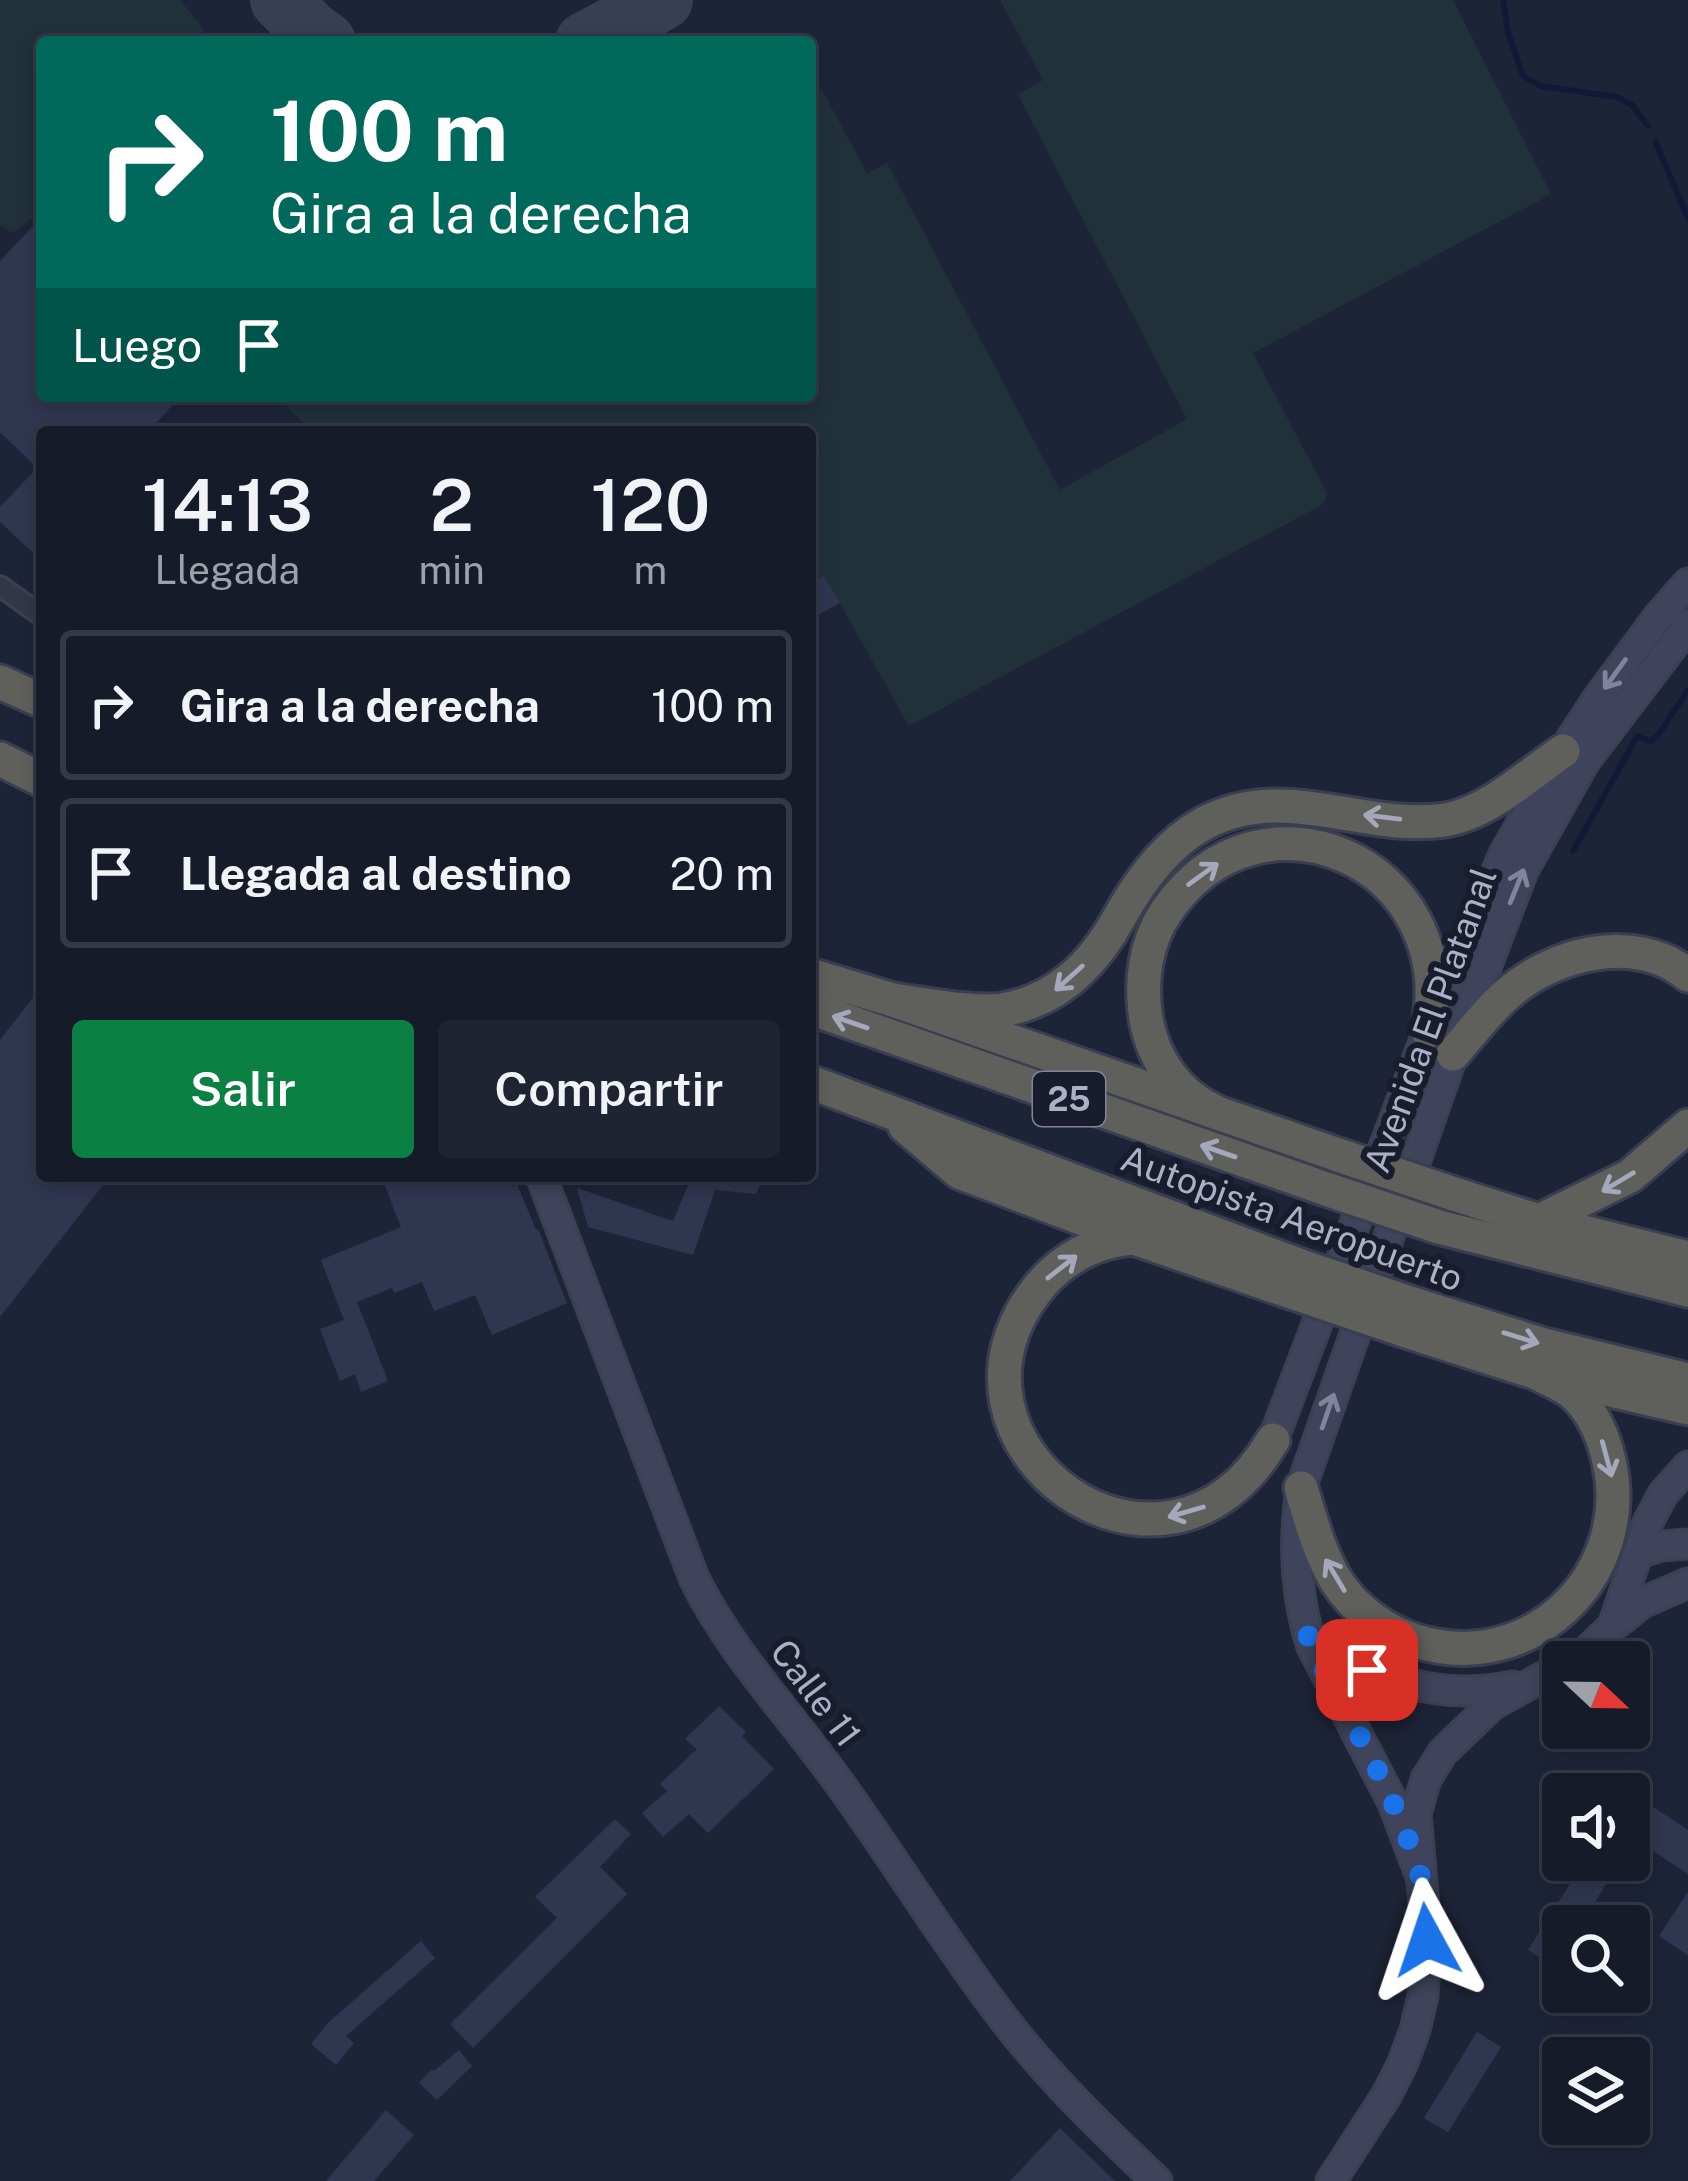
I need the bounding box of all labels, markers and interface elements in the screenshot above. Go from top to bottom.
text: 100 m [270,81,508,180]
icon: right [72,84,228,240]
text: Gira a la derecha [270,182,692,245]
icon: arrive [226,312,292,378]
text: Luego [72,319,202,372]
text: 14:13 [142,463,313,547]
text: 2 [429,463,474,547]
text: 120 [590,463,710,547]
text: Llegada [155,547,300,593]
text: min [419,547,485,593]
text: m [634,547,667,593]
one-way arrow [1603,657,1628,690]
icon: right [78,672,144,738]
text: Gira a la derecha [180,679,540,732]
text: 100 m [651,679,774,732]
one-way arrow [1363,805,1402,828]
icon: arrive [78,840,144,906]
text: Llegada al destino [180,847,572,900]
text: 20 m [670,847,774,900]
one-way arrow [1187,862,1219,888]
street label: Avenida El Platanal [1355,862,1505,1178]
one-way arrow [1508,869,1530,906]
one-way arrow [1055,964,1085,991]
one-way arrow [833,1010,870,1031]
button: Salir [72,1020,414,1158]
button: Compartir [438,1020,780,1158]
road number: 25 [1033,1072,1105,1126]
street label: Autopista Aeropuerto [1115,1137,1469,1299]
one-way arrow [1201,1139,1238,1160]
one-way arrow [1601,1170,1636,1194]
one-way arrow [1045,1254,1077,1281]
one-way arrow [1501,1328,1539,1350]
one-way arrow [1319,1393,1340,1430]
one-way arrow [1598,1439,1620,1477]
one-way arrow [1167,1502,1205,1524]
one-way arrow [1323,1559,1347,1593]
pin [1316,1619,1418,1721]
street label: Calle 11 [762,1631,870,1755]
icon: arrive [1334,1637,1400,1703]
north arrow [1542,1641,1650,1749]
map controls [1542,1641,1650,2145]
button: sound [1542,1773,1650,1881]
position arrow [1364,1877,1490,2003]
button: search [1542,1905,1650,2013]
button: layers [1542,2037,1650,2145]

